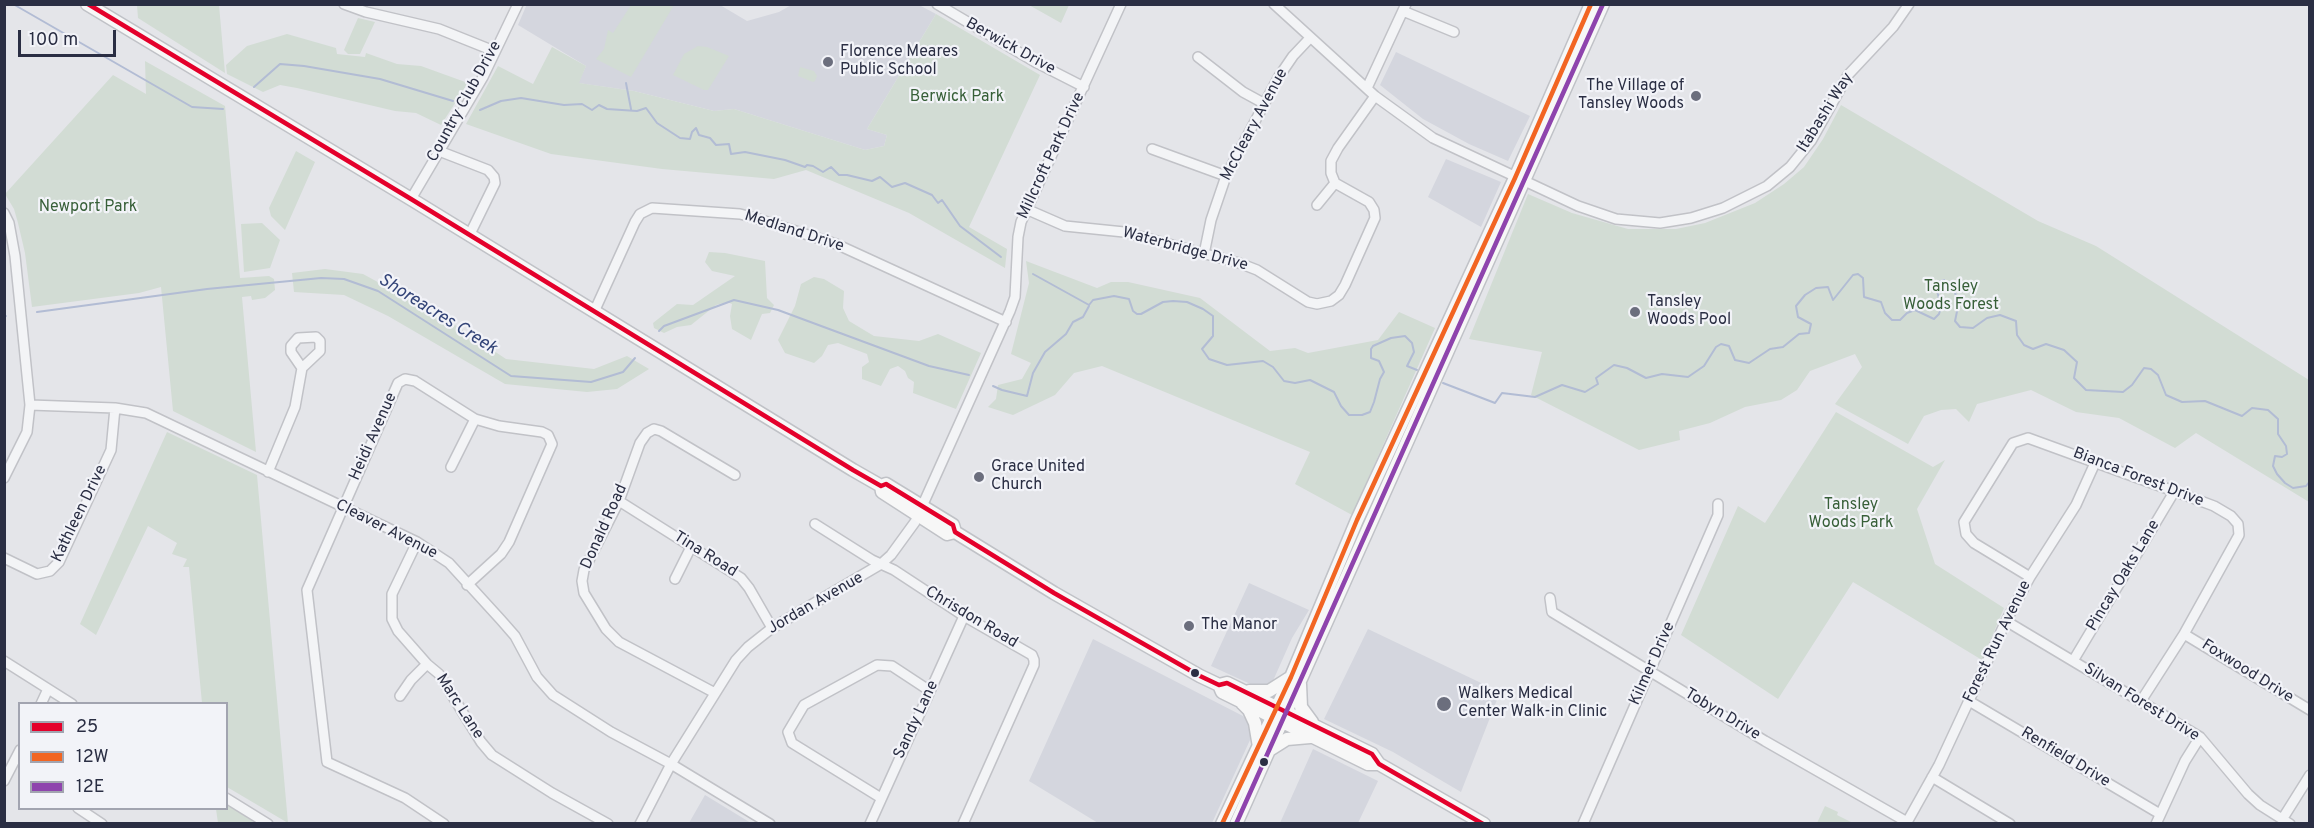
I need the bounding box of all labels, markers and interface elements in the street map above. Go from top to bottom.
street label: Berwick Drive [962,15,1058,79]
scale bar [21,18,118,56]
text: 100 m [29,29,78,52]
street label: Country Club Drive [424,38,506,166]
place label: Florence Meares Public School [840,43,958,81]
marker: Florence Meares Public School [821,55,835,69]
street label: McCleary Avenue [1217,66,1293,184]
street label: Itabashi Way [1794,69,1858,157]
place label: The Village of Tansley Woods [1578,77,1684,115]
park label: Berwick Park [910,88,1004,108]
street label: Millcroft Park Drive [1014,89,1090,223]
marker: The Village of Tansley Woods [1689,89,1703,103]
park label: Newport Park [39,198,137,218]
street label: Medland Drive [742,207,846,257]
street label: Waterbridge Drive [1120,224,1250,276]
water label: Shoreacres Creek [374,270,500,360]
park label: Tansley Woods Forest [1903,278,1999,316]
place label: Tansley Woods Pool [1647,293,1731,331]
marker: Tansley Woods Pool [1628,305,1642,319]
street label: Heidi Avenue [346,390,402,484]
street label: Bianca Forest Drive [2070,444,2206,512]
place label: Grace United Church [991,458,1085,496]
street label: Kathleen Drive [48,462,112,566]
marker: Grace United Church [972,470,986,484]
street label: Donald Road [578,481,632,573]
street label: Cleaver Avenue [332,496,440,564]
park label: Tansley Woods Park [1809,496,1893,534]
street label: Pincay Oaks Lane [2083,517,2165,635]
street label: Tina Road [670,528,740,582]
street label: Jordan Avenue [765,569,867,639]
street label: Forest Run Avenue [1960,578,2036,706]
street label: Chrisdon Road [921,583,1021,653]
place label: The Manor [1201,616,1277,636]
marker: The Manor [1182,619,1196,633]
street label: Kilmer Drive [1626,619,1680,709]
street label: Foxwood Drive [2198,636,2296,708]
street label: Silvan Forest Drive [2080,660,2202,746]
unlabelled marker [1189,667,1201,679]
street label: Marc Lane [431,671,487,743]
street label: Sandy Lane [891,678,943,762]
place label: Walkers Medical Center Walk-in Clinic [1458,685,1607,723]
street label: Tobyn Drive [1681,685,1763,745]
marker: Walkers Medical Center Walk-in Clinic [1435,695,1453,713]
legend [18,702,228,810]
text: 25 [76,716,98,739]
street label: Renfield Drive [2017,724,2113,792]
text: 12W [76,746,109,769]
unlabelled marker [1258,756,1270,768]
text: 12E [76,776,105,799]

